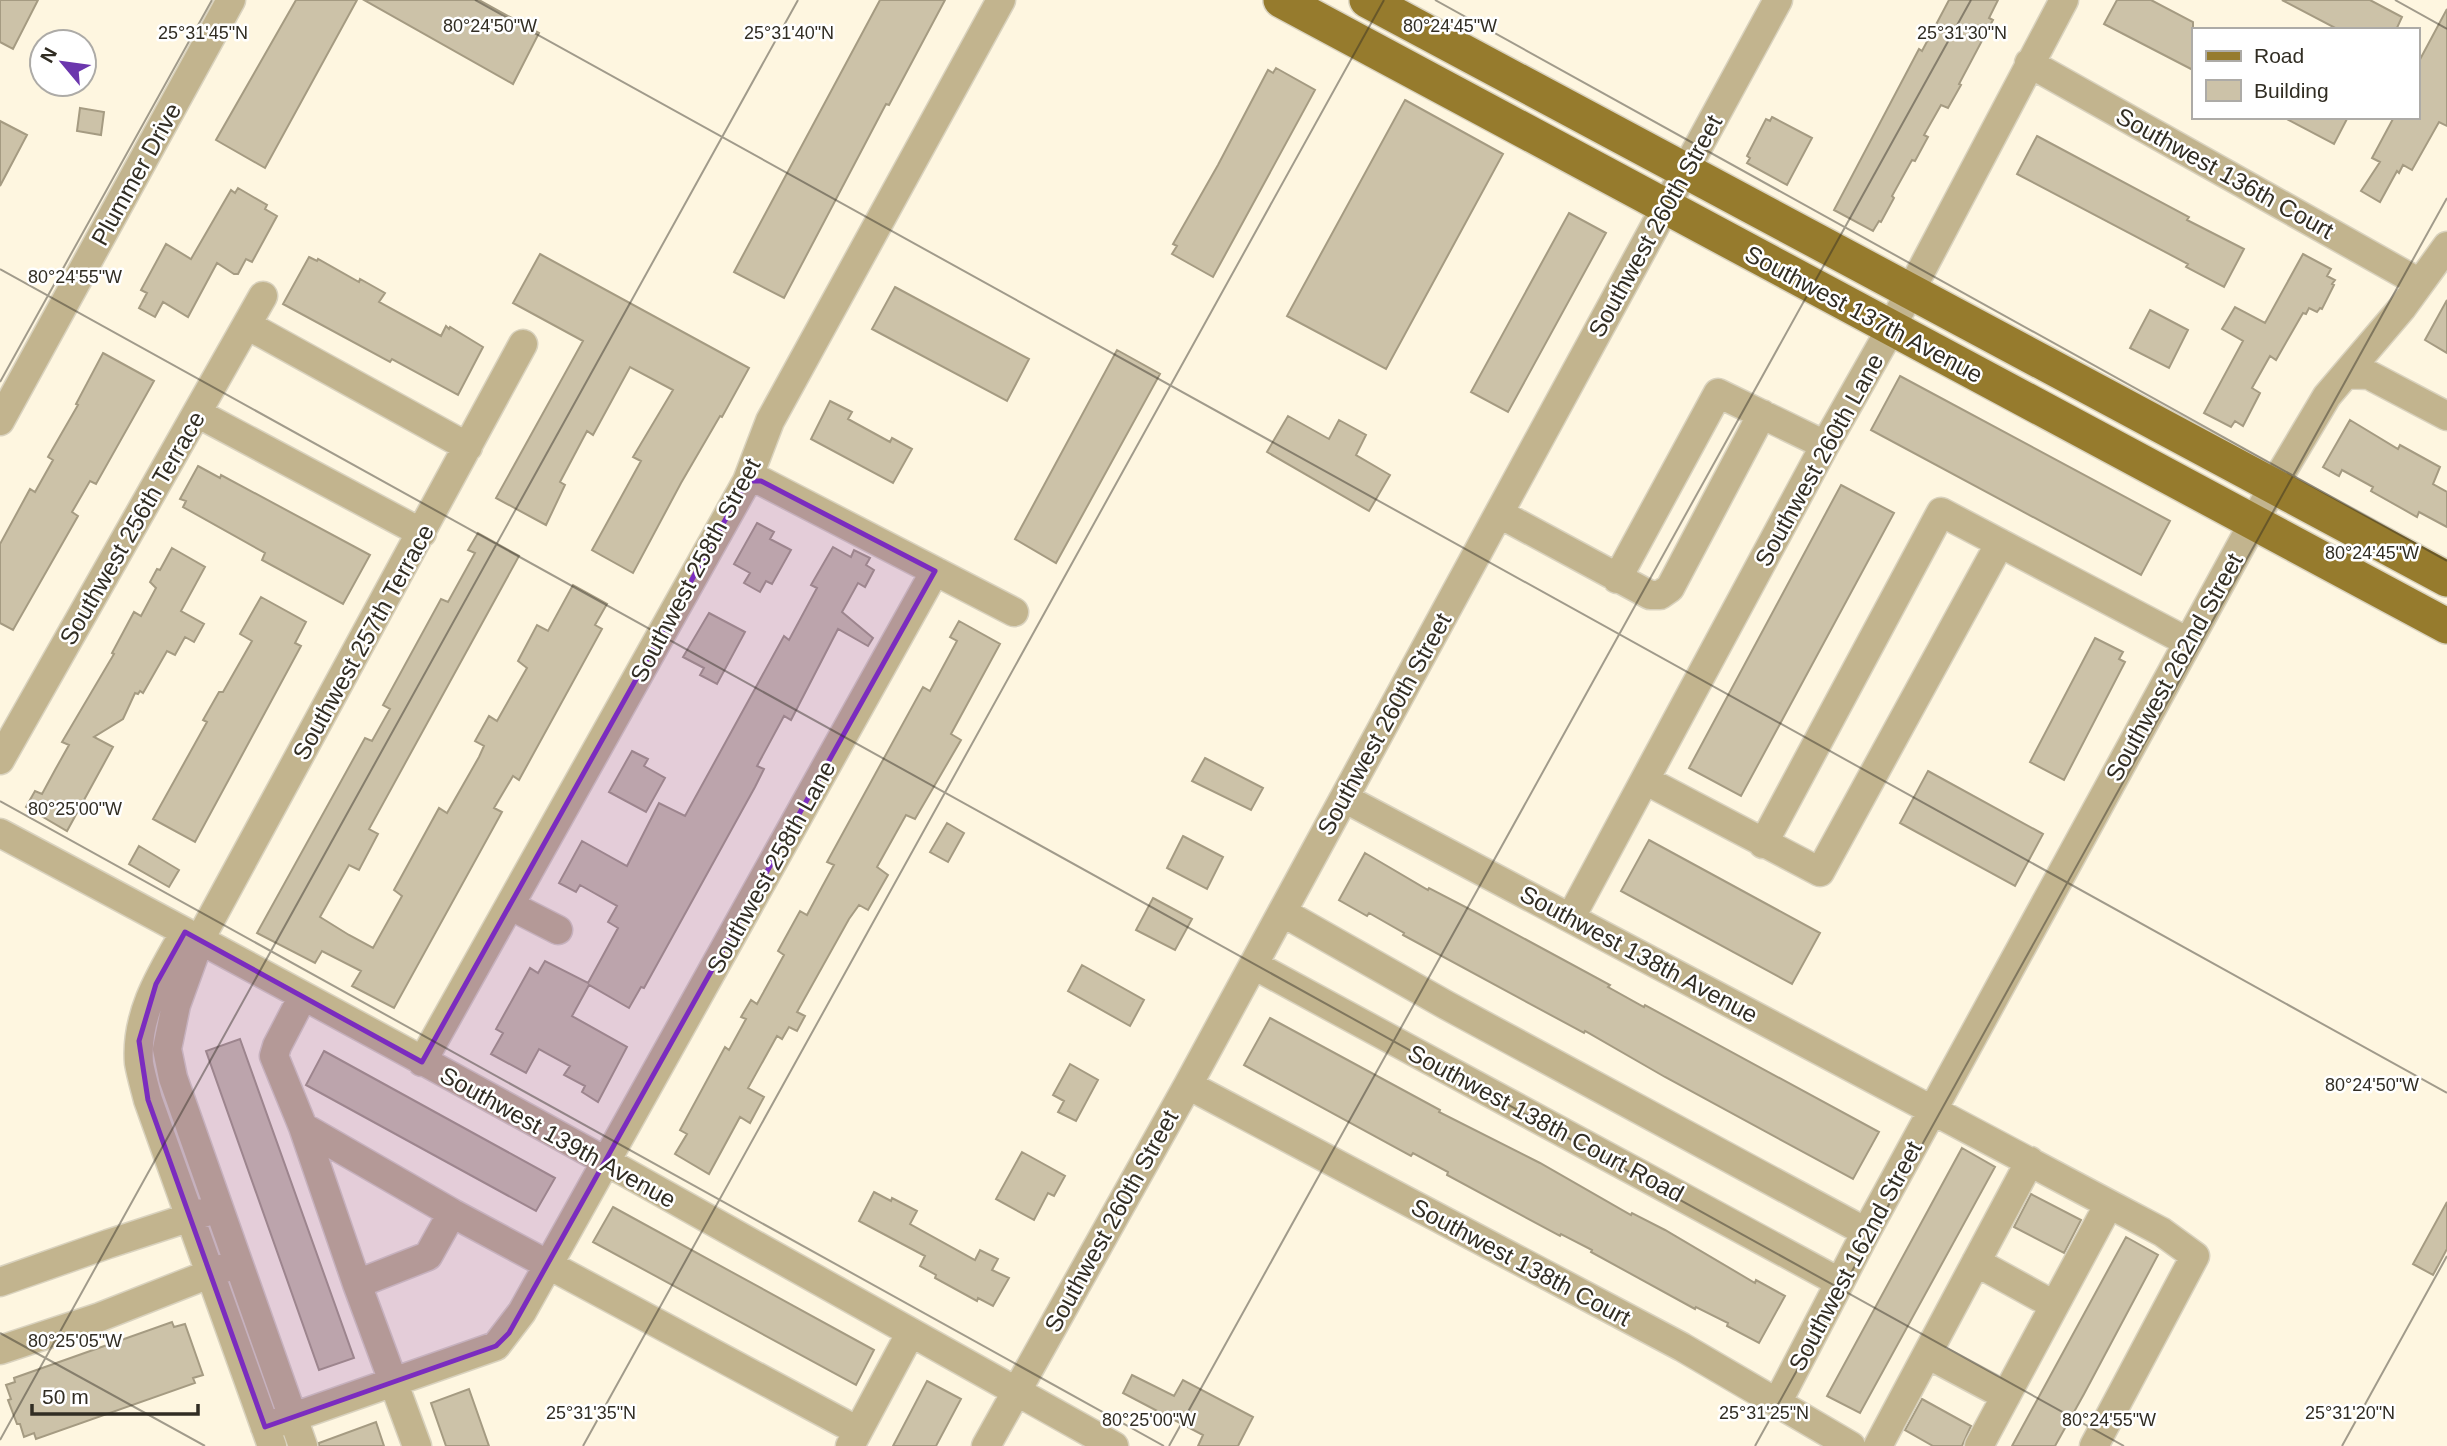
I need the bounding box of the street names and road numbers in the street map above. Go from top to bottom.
street label: Plummer Drive [86,98,186,250]
street label: Southwest 136th Court [2112,102,2339,244]
street label: Southwest 260th Street [1583,110,1727,342]
street label: Southwest 137th Avenue [1741,240,1987,388]
street label: Southwest 260th Lane [1749,349,1889,571]
street label: Southwest 256th Terrace [54,406,210,650]
street label: Southwest 258th Street [625,453,766,686]
street label: Southwest 257th Terrace [287,520,439,764]
street label: Southwest 262nd Street [2100,548,2248,786]
street label: Southwest 260th Street [1312,608,1456,840]
street label: Southwest 258th Lane [701,756,841,978]
street label: Southwest 138th Avenue [1516,880,1762,1028]
street label: Southwest 138th Court Road [1404,1039,1688,1207]
street label: Southwest 139th Avenue [436,1061,680,1213]
street label: Southwest 260th Street [1039,1105,1183,1337]
street label: Southwest 162nd Street [1783,1136,1927,1375]
street label: Southwest 138th Court [1407,1193,1635,1331]

